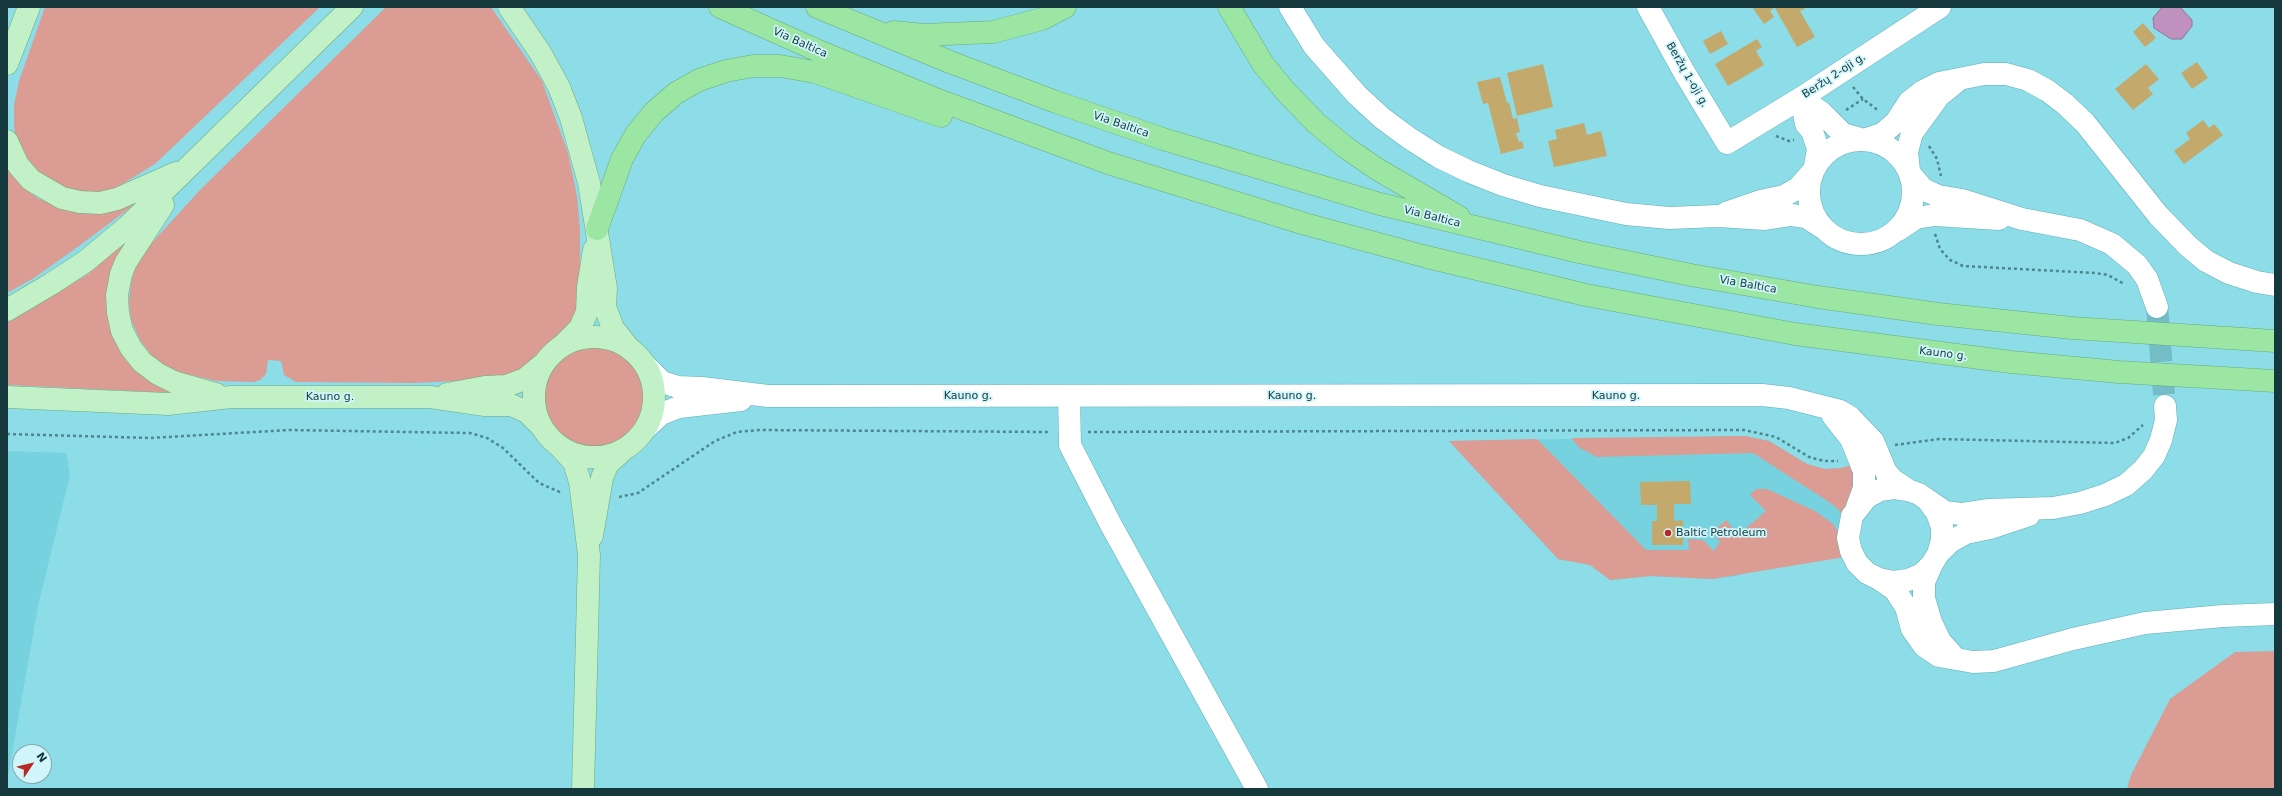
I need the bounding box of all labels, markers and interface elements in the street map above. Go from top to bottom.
street label: Via Baltica [771,25,829,61]
street label: Beržų 1-oji g. [1663,40,1711,110]
street label: Beržų 2-oji g. [1800,51,1868,101]
street label: Via Baltica [1091,109,1151,141]
street label: Via Baltica [1402,204,1462,230]
street label: Via Baltica [1718,273,1778,297]
street label: Kauno g. [1918,344,1968,364]
street label: Kauno g. [944,389,992,403]
street label: Kauno g. [1268,389,1316,403]
street label: Kauno g. [1592,389,1640,403]
street label: Kauno g. [306,390,354,404]
place label: Baltic Petroleum [1676,526,1766,540]
marker: Baltic Petroleum [1663,528,1673,538]
north arrow [12,744,52,784]
text: N [33,750,49,765]

